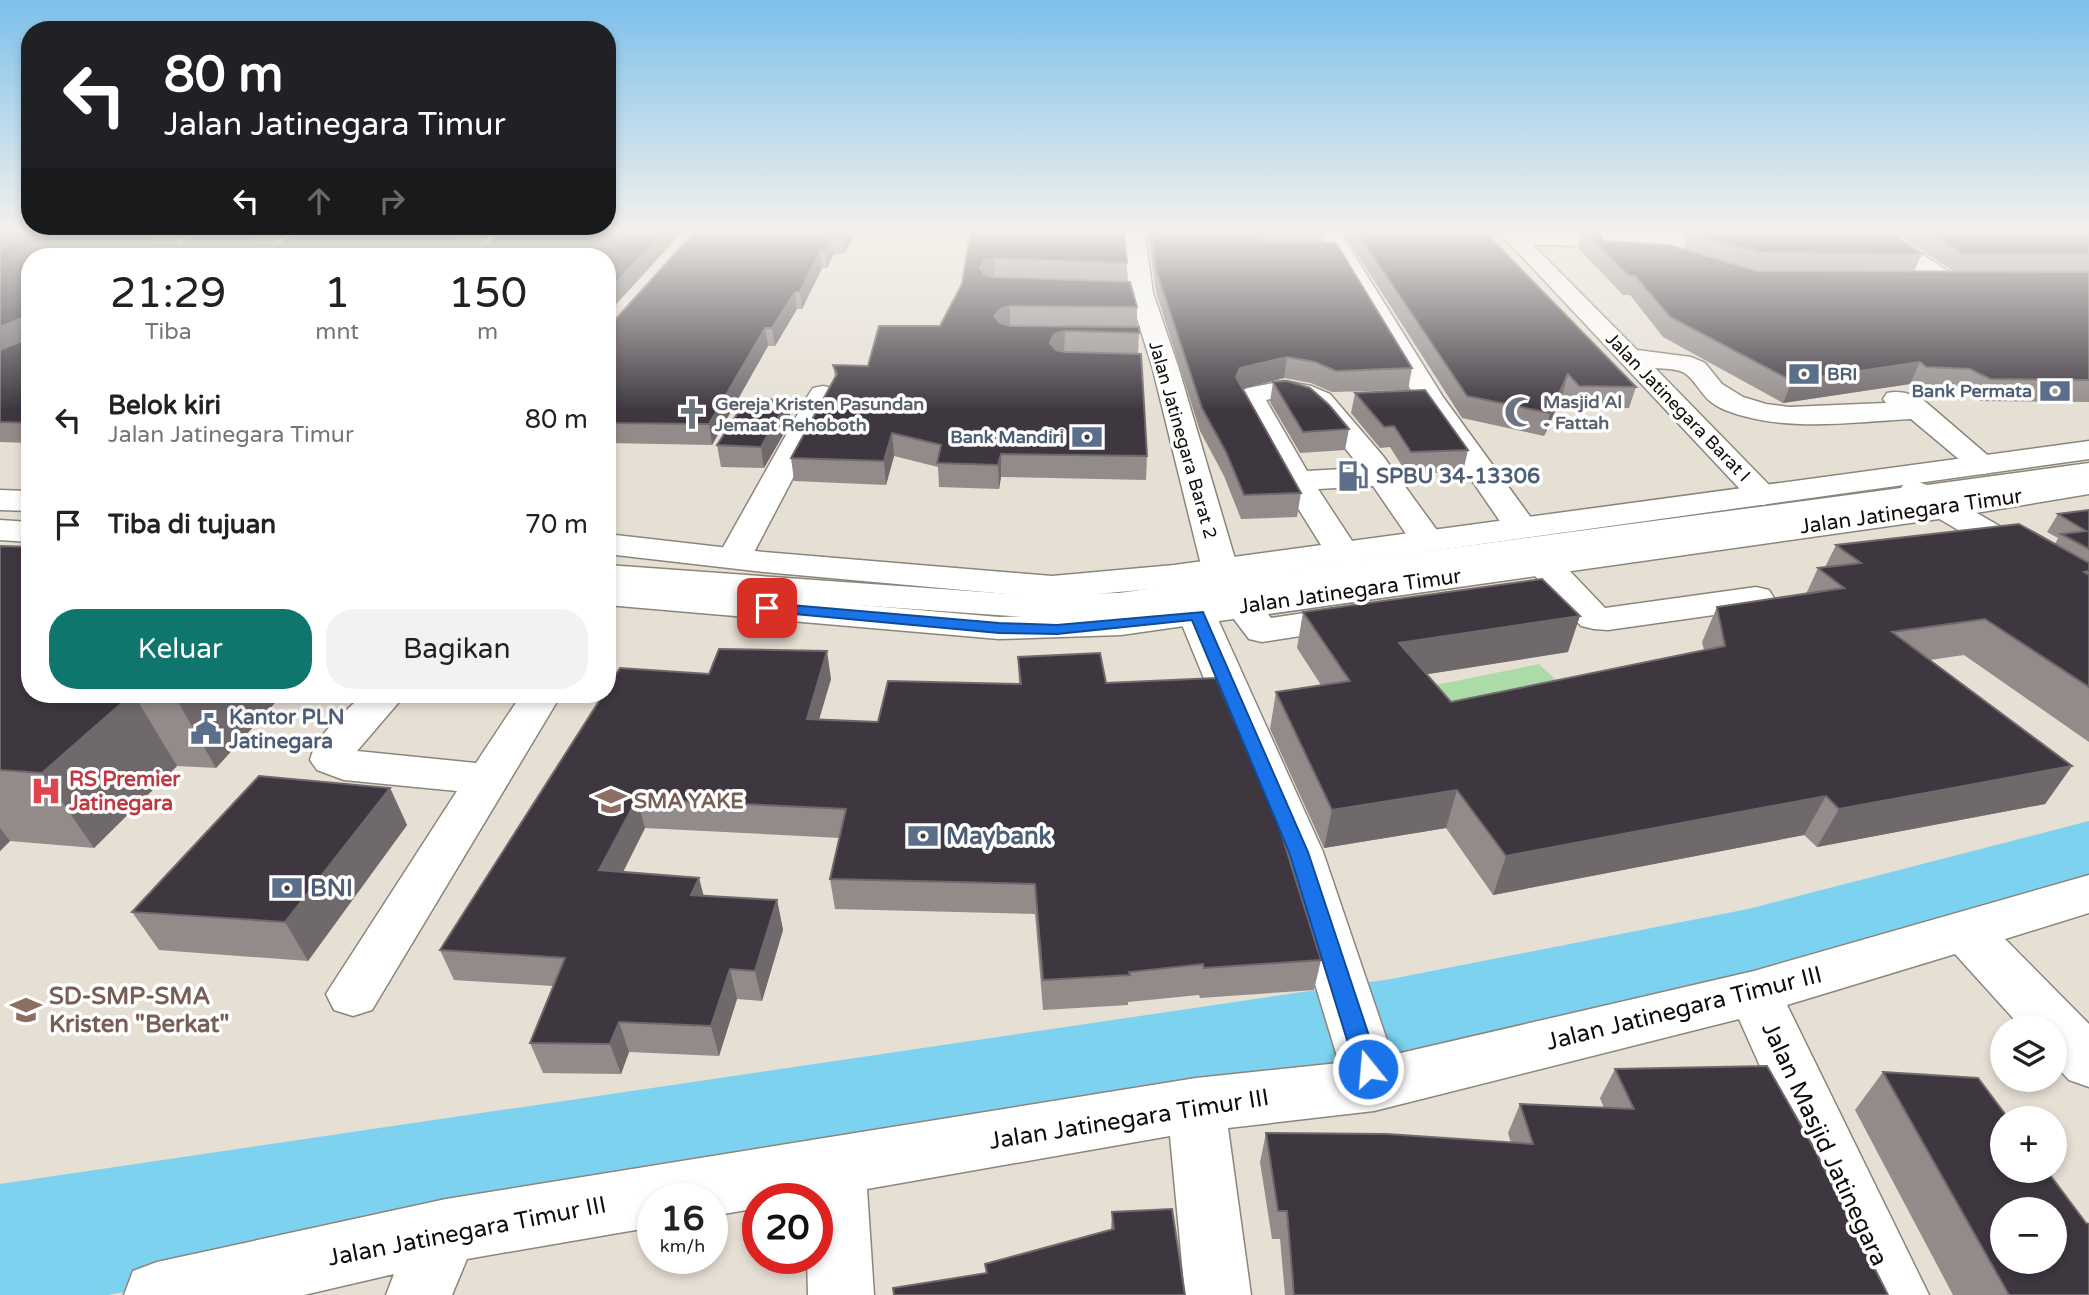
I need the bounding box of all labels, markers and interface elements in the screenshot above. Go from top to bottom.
text: 80 m [164,46,283,105]
icon: left [49,49,140,140]
text: Jalan Jatinegara Timur [164,106,506,144]
icon: left [227,182,265,220]
icon: ahead [300,182,338,220]
icon: right [373,182,411,220]
text: 21:29 [110,268,226,319]
text: 1 [324,268,350,319]
text: 150 [448,268,527,319]
text: Tiba [145,318,192,346]
text: mnt [315,318,359,346]
text: m [477,318,498,346]
street label: Jalan Jatinegara Barat I [1601,328,1755,486]
street label: Jalan Jatinegara Barat 2 [1144,338,1222,542]
bank icon: BRI [1787,357,1821,391]
place label: BRI [1827,363,1857,385]
bank icon: Bank Permata [2038,374,2072,408]
place label: Bank Permata [1912,380,2032,402]
text: Belok kiri [108,390,221,421]
place label: Masjid Al - Fattah [1543,391,1622,434]
place label: Gereja Kristen Pasundan Jemaat Rehoboth [714,393,924,436]
mosque icon: Masjid Al - Fattah [1503,395,1537,429]
church icon: Gereja Kristen Pasundan Jemaat Rehoboth [675,397,709,431]
icon: left [49,401,87,439]
text: 80 m [525,404,588,435]
bank icon: Bank Mandiri [1070,420,1104,454]
text: Jalan Jatinegara Timur [108,421,354,449]
place label: Bank Mandiri [950,426,1064,448]
fuel station icon: SPBU 34-13306 [1336,459,1370,493]
place label: SPBU 34-13306 [1376,464,1540,489]
street label: Jalan Jatinegara Timur [1798,484,2024,539]
icon: arrive [49,506,87,544]
text: Tiba di tujuan [108,509,276,540]
text: 70 m [525,509,588,540]
street label: Jalan Jatinegara Timur [1237,564,1463,619]
pin [737,578,797,638]
icon: arrive [748,589,786,627]
button: Keluar [49,609,312,689]
button: Bagikan [326,609,588,689]
place label: Kantor PLN Jatinegara [228,705,345,754]
public building icon: Kantor PLN Jatinegara [189,712,223,746]
place label: RS Premier Jatinegara [68,767,181,816]
hospital icon: RS Premier Jatinegara [29,774,63,808]
school or university icon: SMA YAKE [594,784,628,818]
place label: SMA YAKE [634,789,744,814]
bank icon: Maybank [906,819,940,853]
place label: Maybank [946,822,1052,851]
bank icon: BNI [270,871,304,905]
place label: BNI [310,874,353,903]
street label: Jalan Jatinegara Timur III [1543,960,1825,1057]
place label: SD-SMP-SMA Kristen "Berkat" [49,982,229,1039]
school or university icon: SD-SMP-SMA Kristen "Berkat" [9,993,43,1027]
map controls [1990,1015,2067,1274]
button: layers [1990,1015,2067,1092]
street label: Jalan Masjid Jatinegara [1755,1018,1894,1271]
position arrow [1331,1032,1405,1106]
street label: Jalan Jatinegara Timur III [987,1083,1271,1156]
button: + [1990,1106,2067,1183]
speed limit sign: 20 [742,1183,833,1274]
street label: Jalan Jatinegara Timur III [325,1190,609,1273]
button: − [1990,1197,2067,1274]
text: 16 [661,1198,704,1240]
text: km/h [660,1235,705,1257]

